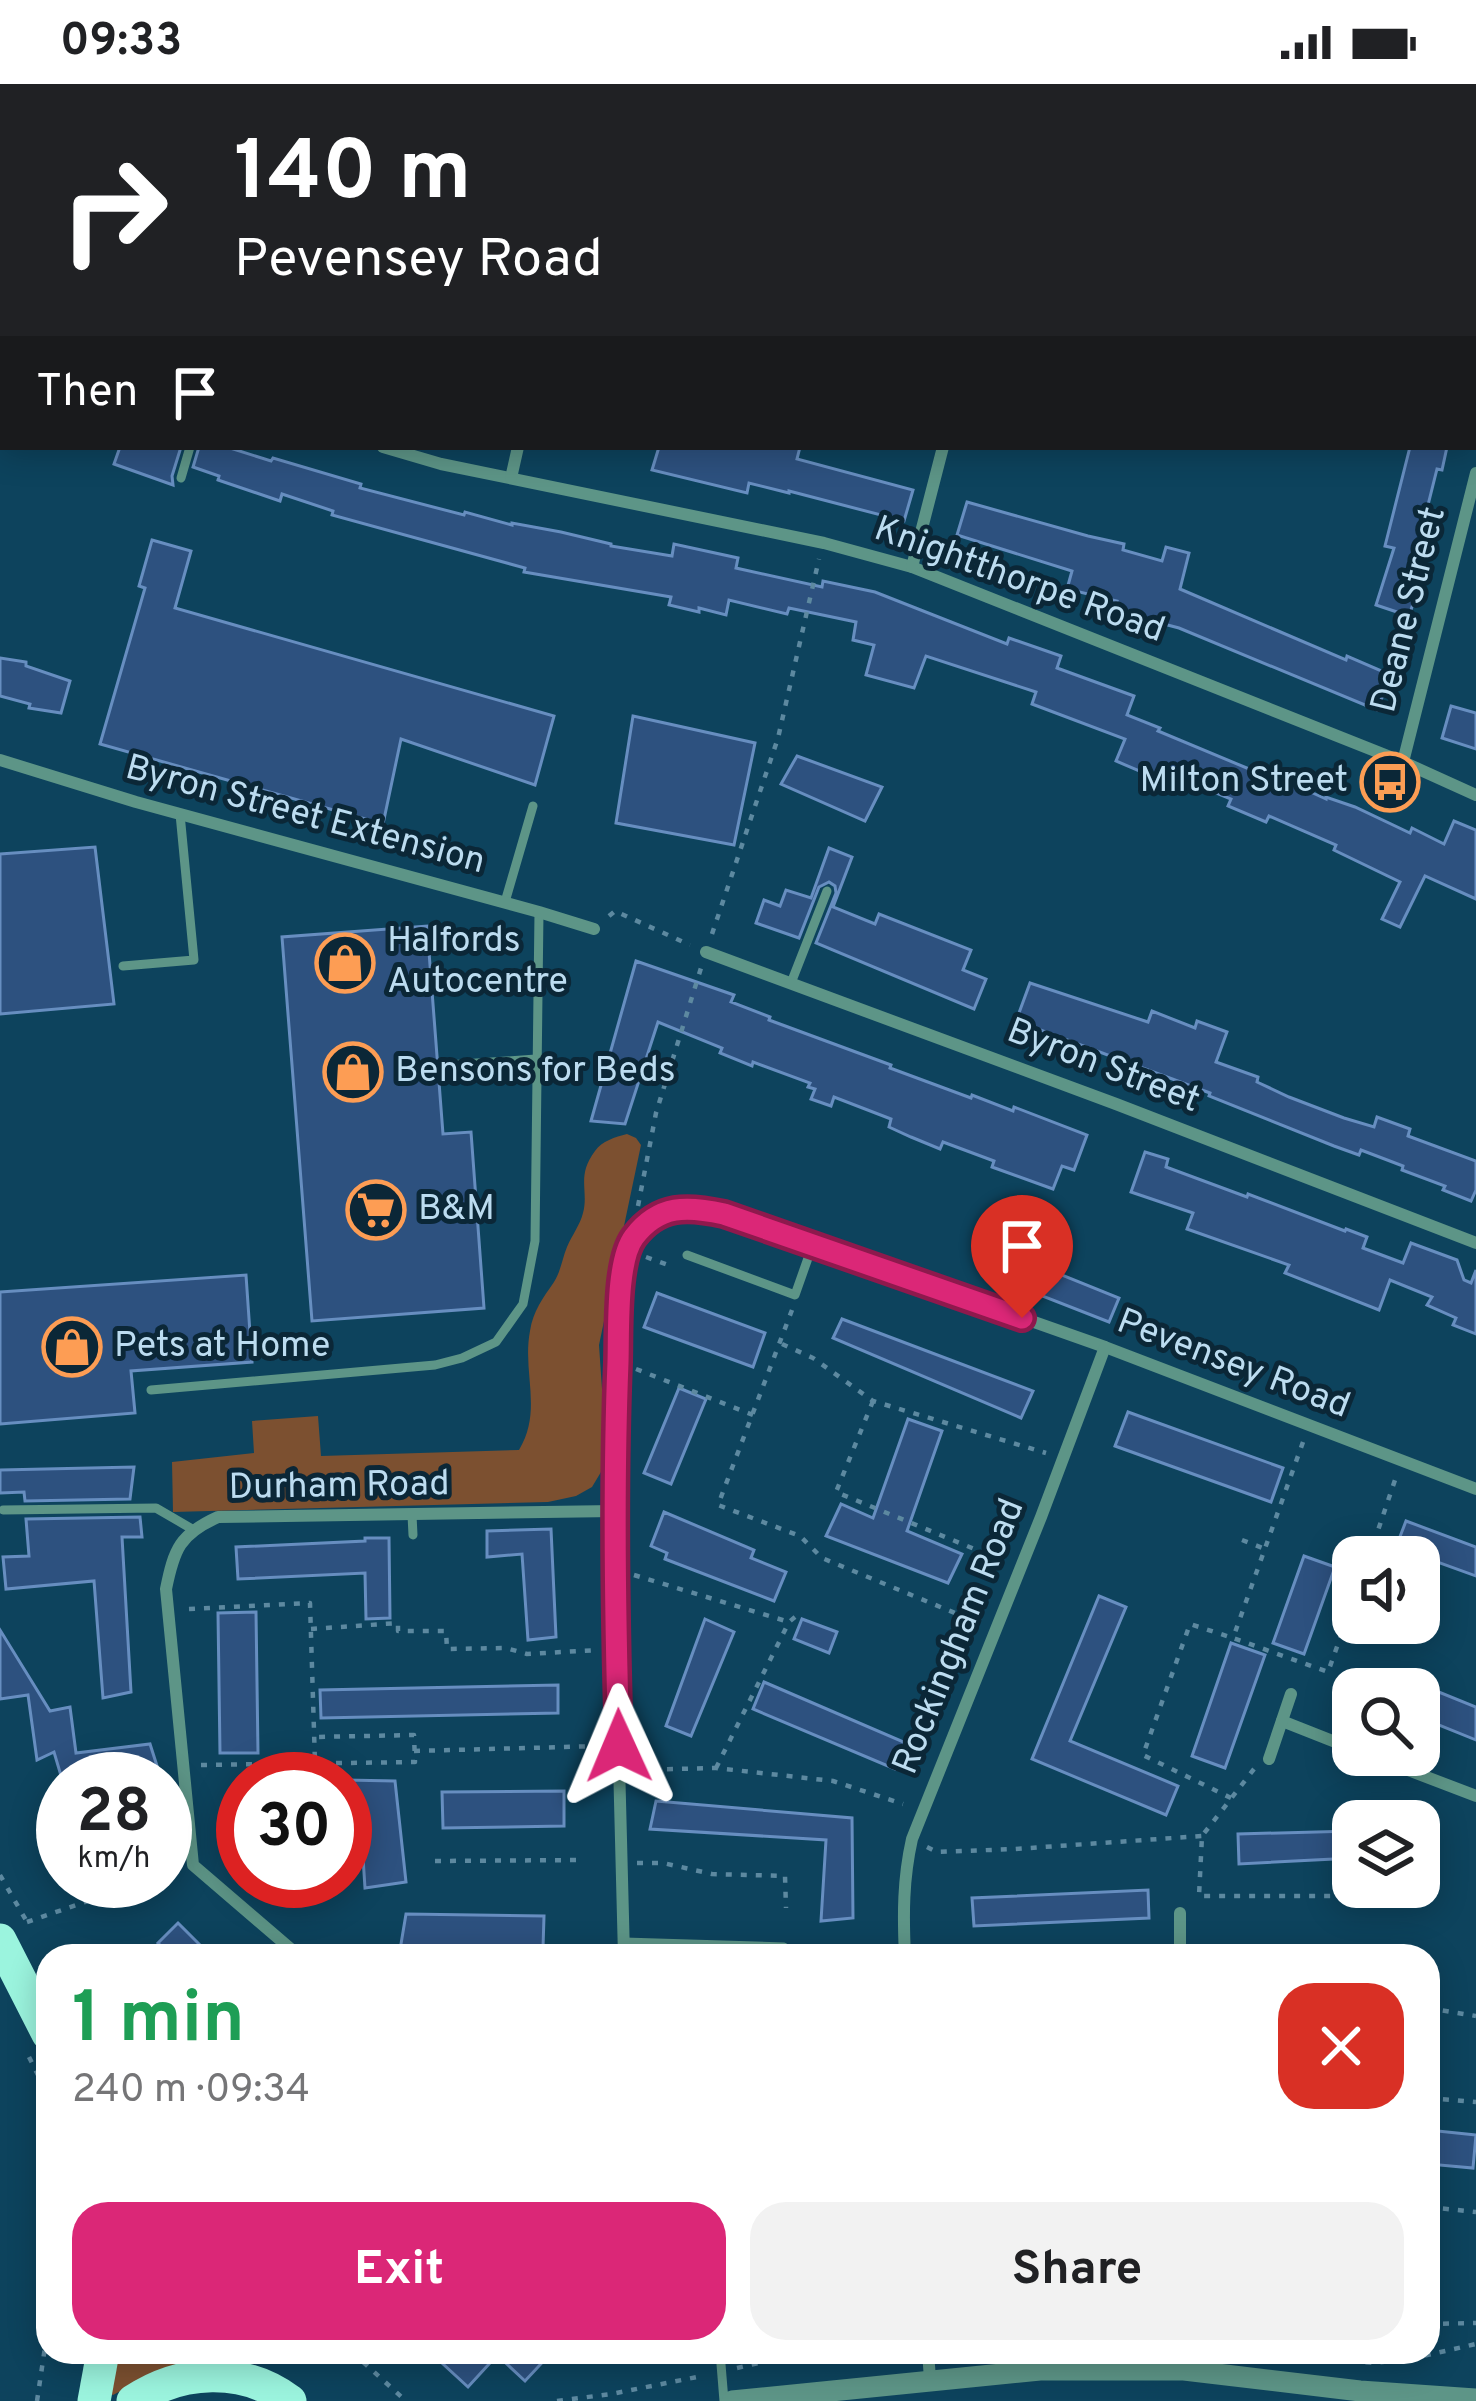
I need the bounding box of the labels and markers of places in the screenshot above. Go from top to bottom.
bus stop icon: Milton Street [1359,751,1421,813]
place label: Milton Street [1139,759,1348,805]
place label: Halfords Autocentre [387,919,568,1006]
shop icon: Halfords Autocentre [314,932,376,994]
shop icon: Bensons for Beds [322,1041,384,1103]
place label: Bensons for Beds [395,1049,676,1095]
supermarket icon: B&M [345,1179,407,1241]
place label: B&M [418,1187,495,1233]
pin [971,1195,1073,1318]
shop icon: Pets at Home [41,1316,103,1378]
place label: Pets at Home [114,1324,330,1370]

